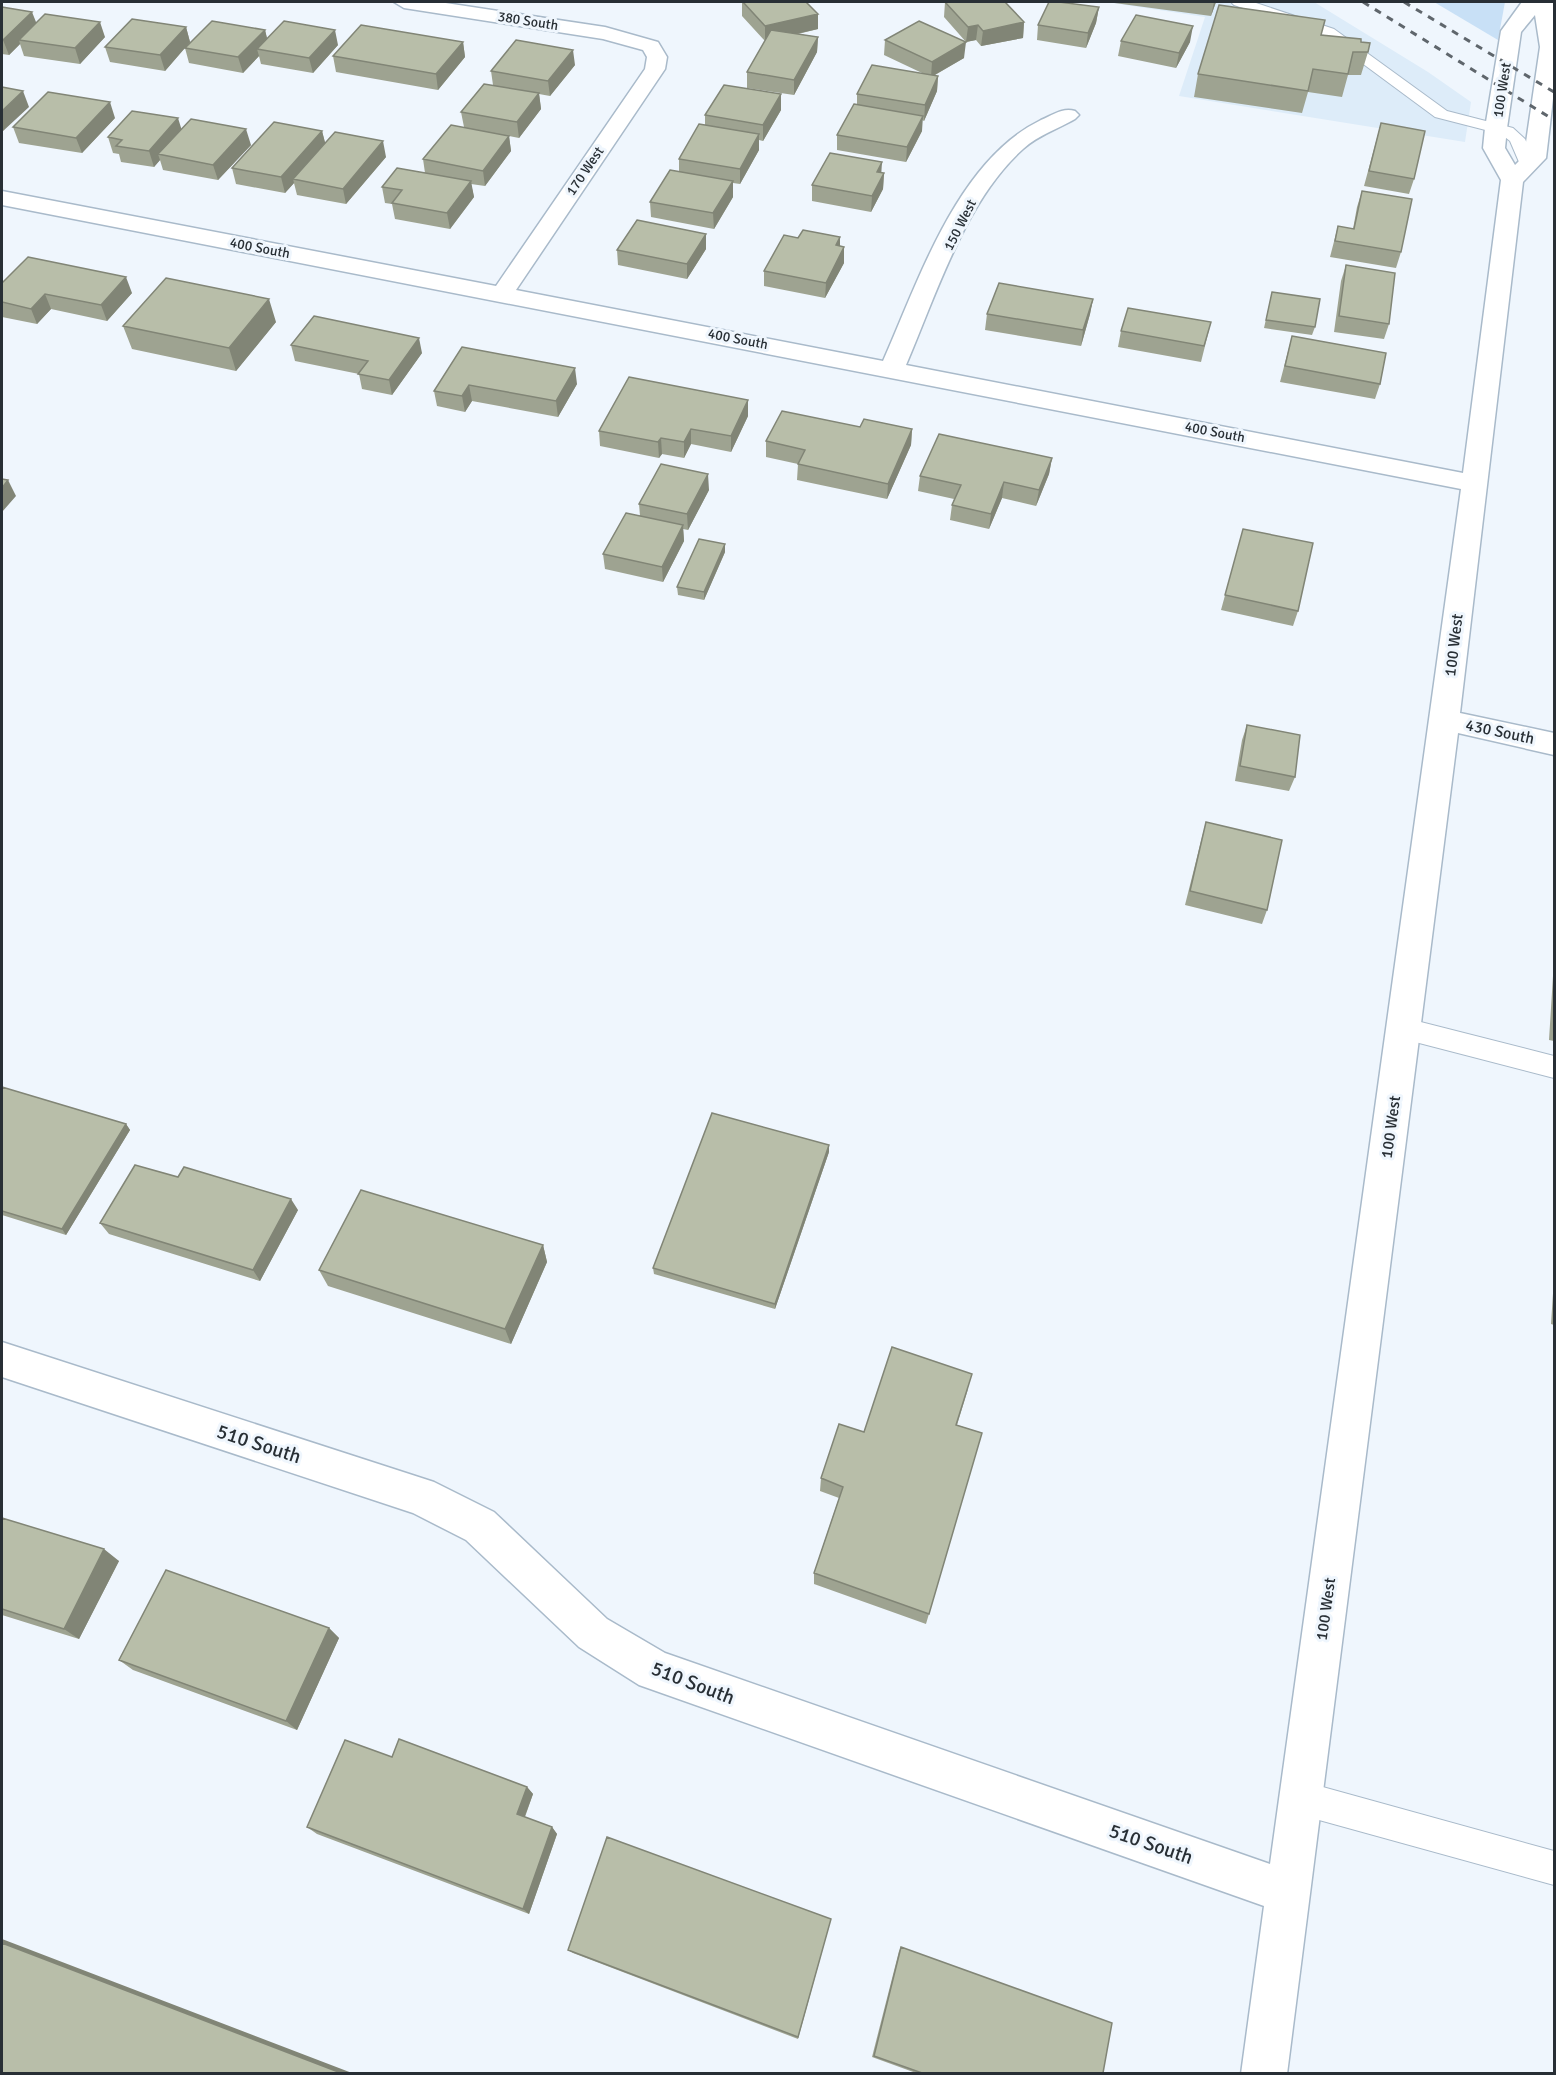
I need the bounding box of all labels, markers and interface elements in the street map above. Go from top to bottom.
street label: 380 South [497,8,559,34]
street label: 100 West [1489,61,1515,119]
street label: 170 West [563,143,608,199]
street label: 150 West [940,196,980,253]
street label: 400 South [228,234,292,262]
street label: 400 South [706,325,770,353]
street label: 400 South [1183,418,1247,446]
street label: 100 West [1440,612,1468,677]
street label: 430 South [1464,715,1536,749]
street label: 100 West [1377,1094,1405,1160]
street label: 510 South [214,1419,304,1469]
street label: 100 West [1312,1576,1340,1642]
street label: 510 South [648,1656,738,1710]
street label: 510 South [1106,1818,1196,1870]

